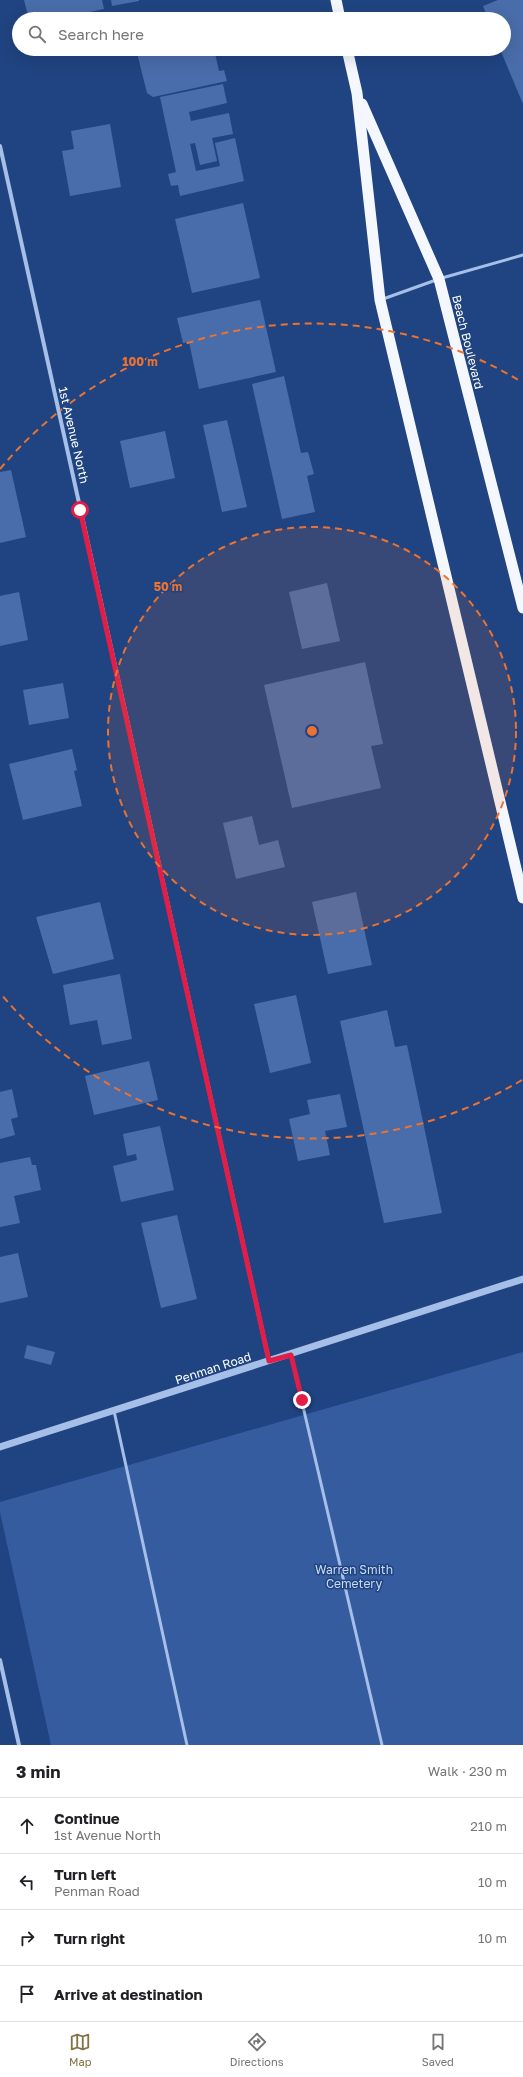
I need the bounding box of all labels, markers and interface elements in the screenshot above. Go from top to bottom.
search box [12,12,511,56]
icon: search [26,23,48,45]
text: Search here [58,25,144,43]
street label: Beach Boulevard [449,293,487,391]
text: 100 m [122,354,158,369]
street label: 1st Avenue North [56,385,92,485]
route start [71,501,89,519]
text: 50 m [154,579,182,594]
centre of rings [305,724,319,738]
street label: Penman Road [173,1349,253,1387]
route end [293,1391,311,1409]
park label: Warren Smith Cemetery [315,1562,393,1591]
text: 3 min [16,1761,60,1782]
text: Walk · 230 m [428,1763,507,1779]
text: Continue [54,1809,120,1827]
icon: ahead [16,1815,38,1837]
text: 210 m [470,1818,507,1834]
text: 1st Avenue North [54,1827,161,1843]
text: Turn left [54,1865,116,1883]
icon: left [16,1871,38,1893]
text: 10 m [478,1874,507,1890]
text: Penman Road [54,1883,140,1899]
icon: right [16,1927,38,1949]
text: Turn right [54,1929,125,1947]
text: 10 m [478,1930,507,1946]
icon: arrive [16,1983,38,2005]
text: Arrive at destination [54,1985,203,2003]
tab: Map [69,2031,92,2068]
tab: Directions [230,2031,284,2068]
tab: Saved [422,2031,454,2068]

